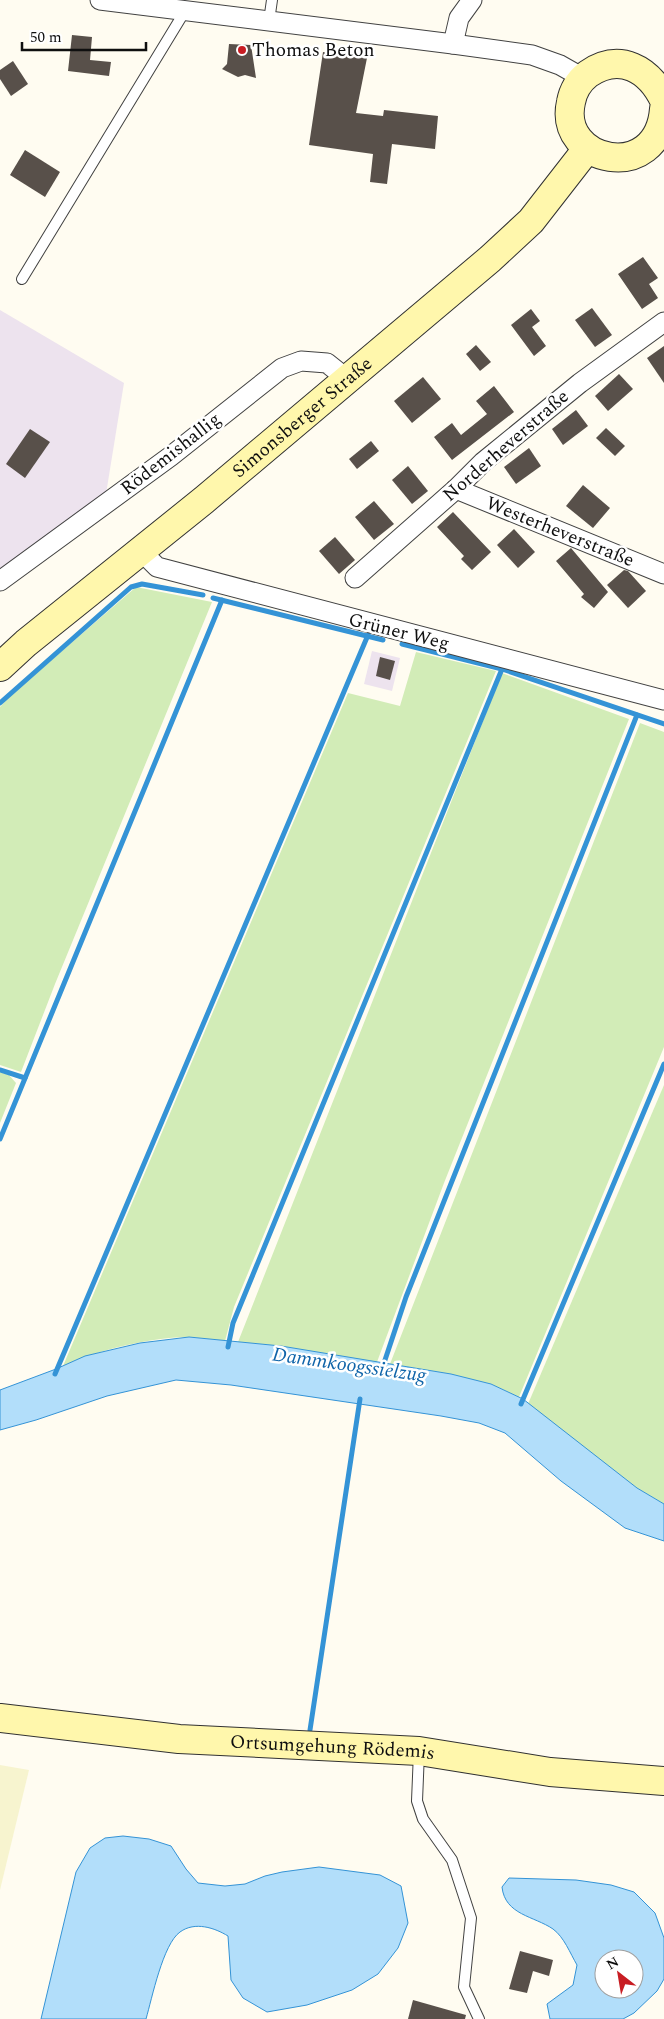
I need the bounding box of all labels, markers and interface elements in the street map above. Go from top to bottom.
scale bar [22,20,146,52]
text: 50 m [30,26,62,49]
place label: Thomas Beton [252,36,375,65]
marker: Thomas Beton [236,44,248,56]
street label: Simonsberger Straße [226,350,379,485]
street label: Norderheverstraße [436,383,576,509]
street label: Rödemishallig [114,405,228,503]
street label: Westerheverstraße [481,489,639,575]
street label: Grüner Weg [345,605,453,659]
water label: Dammkoogssielzug [270,1339,429,1391]
street label: Ortsumgehung Rödemis [229,1727,437,1768]
north arrow [594,1949,644,1999]
text: N [602,1951,623,1975]

